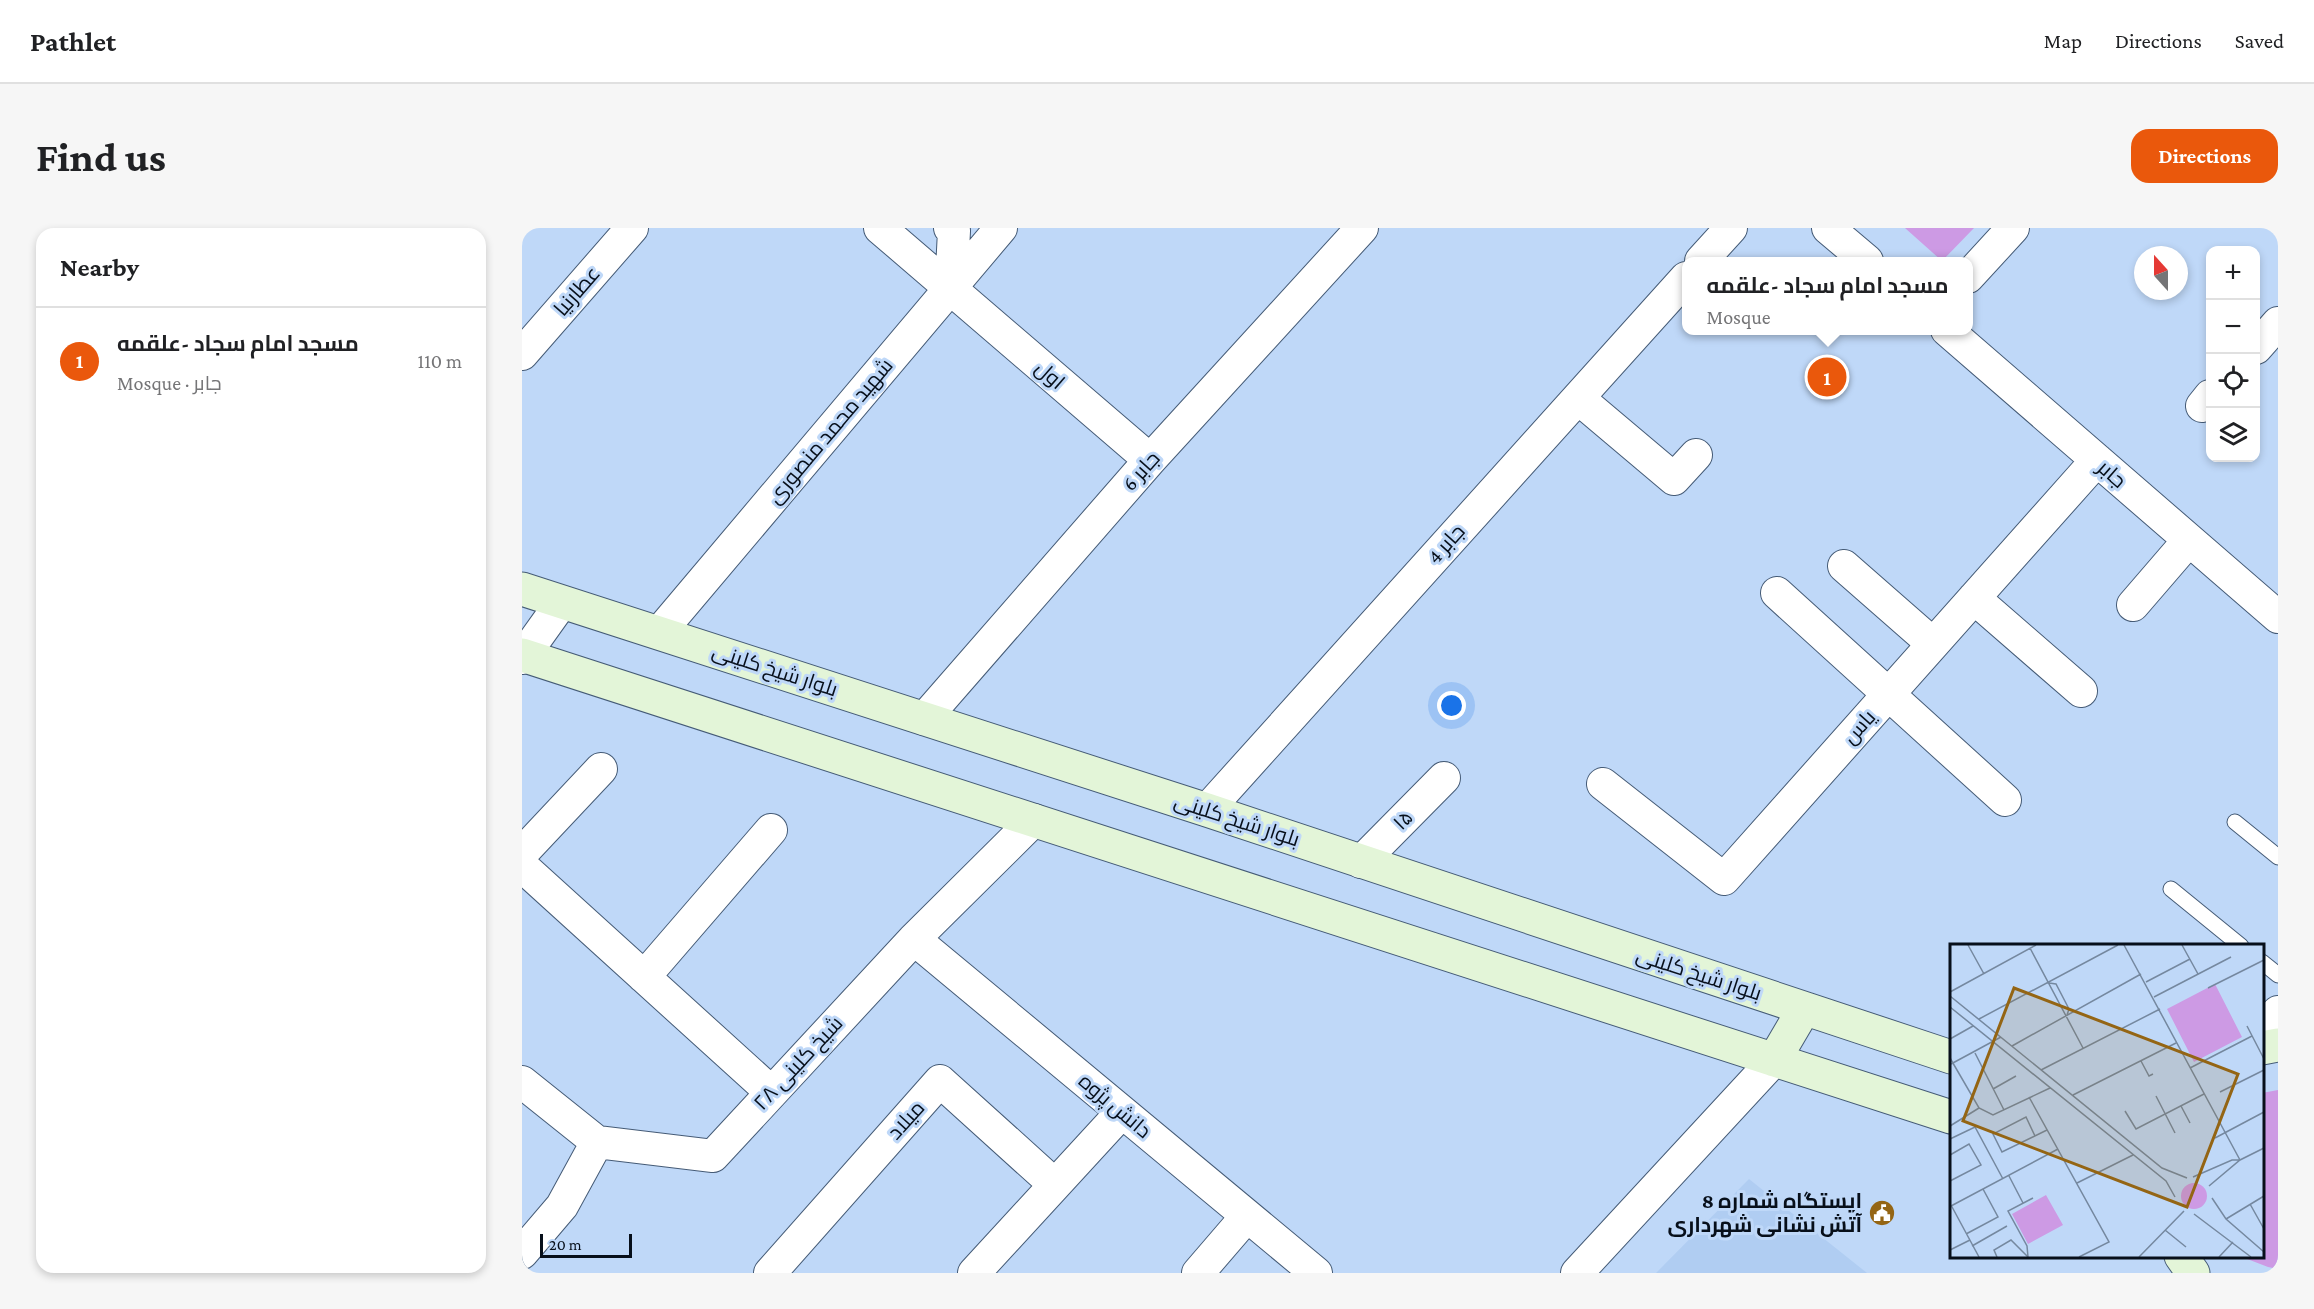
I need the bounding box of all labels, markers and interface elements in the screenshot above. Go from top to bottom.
text: Pathlet [30,26,116,57]
text: Map [2044,29,2082,53]
text: Directions [2115,29,2202,53]
text: Saved [2235,29,2284,53]
button: Directions [2131,129,2278,183]
text: Find us [36,133,166,180]
north arrow [2134,246,2188,300]
map controls [2206,246,2260,462]
button: + [2206,246,2260,300]
text: Nearby [60,253,139,282]
popup [1682,257,1973,335]
street label: عطارنیا [549,261,605,321]
text: مسجد امام سجاد -علقمه [1707,273,1948,298]
button: − [2206,300,2260,354]
text: Mosque [1707,306,1771,328]
text: مسجد امام سجاد -علقمه [117,331,359,356]
text: 1 [76,350,83,372]
text: 110 m [418,350,462,372]
street label: شهید محمد منصوری [762,354,898,509]
pin: 1 [1808,354,1846,400]
button: locate [2206,354,2260,408]
street label: اول [1030,356,1070,395]
text: Mosque · جابر [117,372,222,394]
button: layers [2206,408,2260,462]
street label: جابر 6 [1117,446,1165,496]
street label: جابر [2092,455,2131,493]
street label: جابر 4 [1422,519,1470,569]
street label: بلوار شیخ کلینی [709,638,841,703]
your location [1437,691,1466,720]
street label: یاس [1838,705,1881,750]
street label: بلوار شیخ کلینی [1171,788,1303,853]
street label: ۱۵ [1388,805,1418,835]
street label: بلوار شیخ کلینی [1633,942,1765,1007]
inset map [1950,944,2263,1258]
street label: شیخ کلینی ۲۸ [749,1011,849,1116]
street label: دانش پژوه [1073,1069,1156,1145]
street label: میلاد [882,1096,930,1144]
place label: ایستگاه شماره 8 آتش نشانی شهرداری [1667,1189,1862,1238]
public building icon: ایستگاه شماره 8 آتش نشانی شهرداری [1867,1198,1897,1228]
scale bar [540,1231,632,1258]
text: 20 m [549,1236,582,1253]

